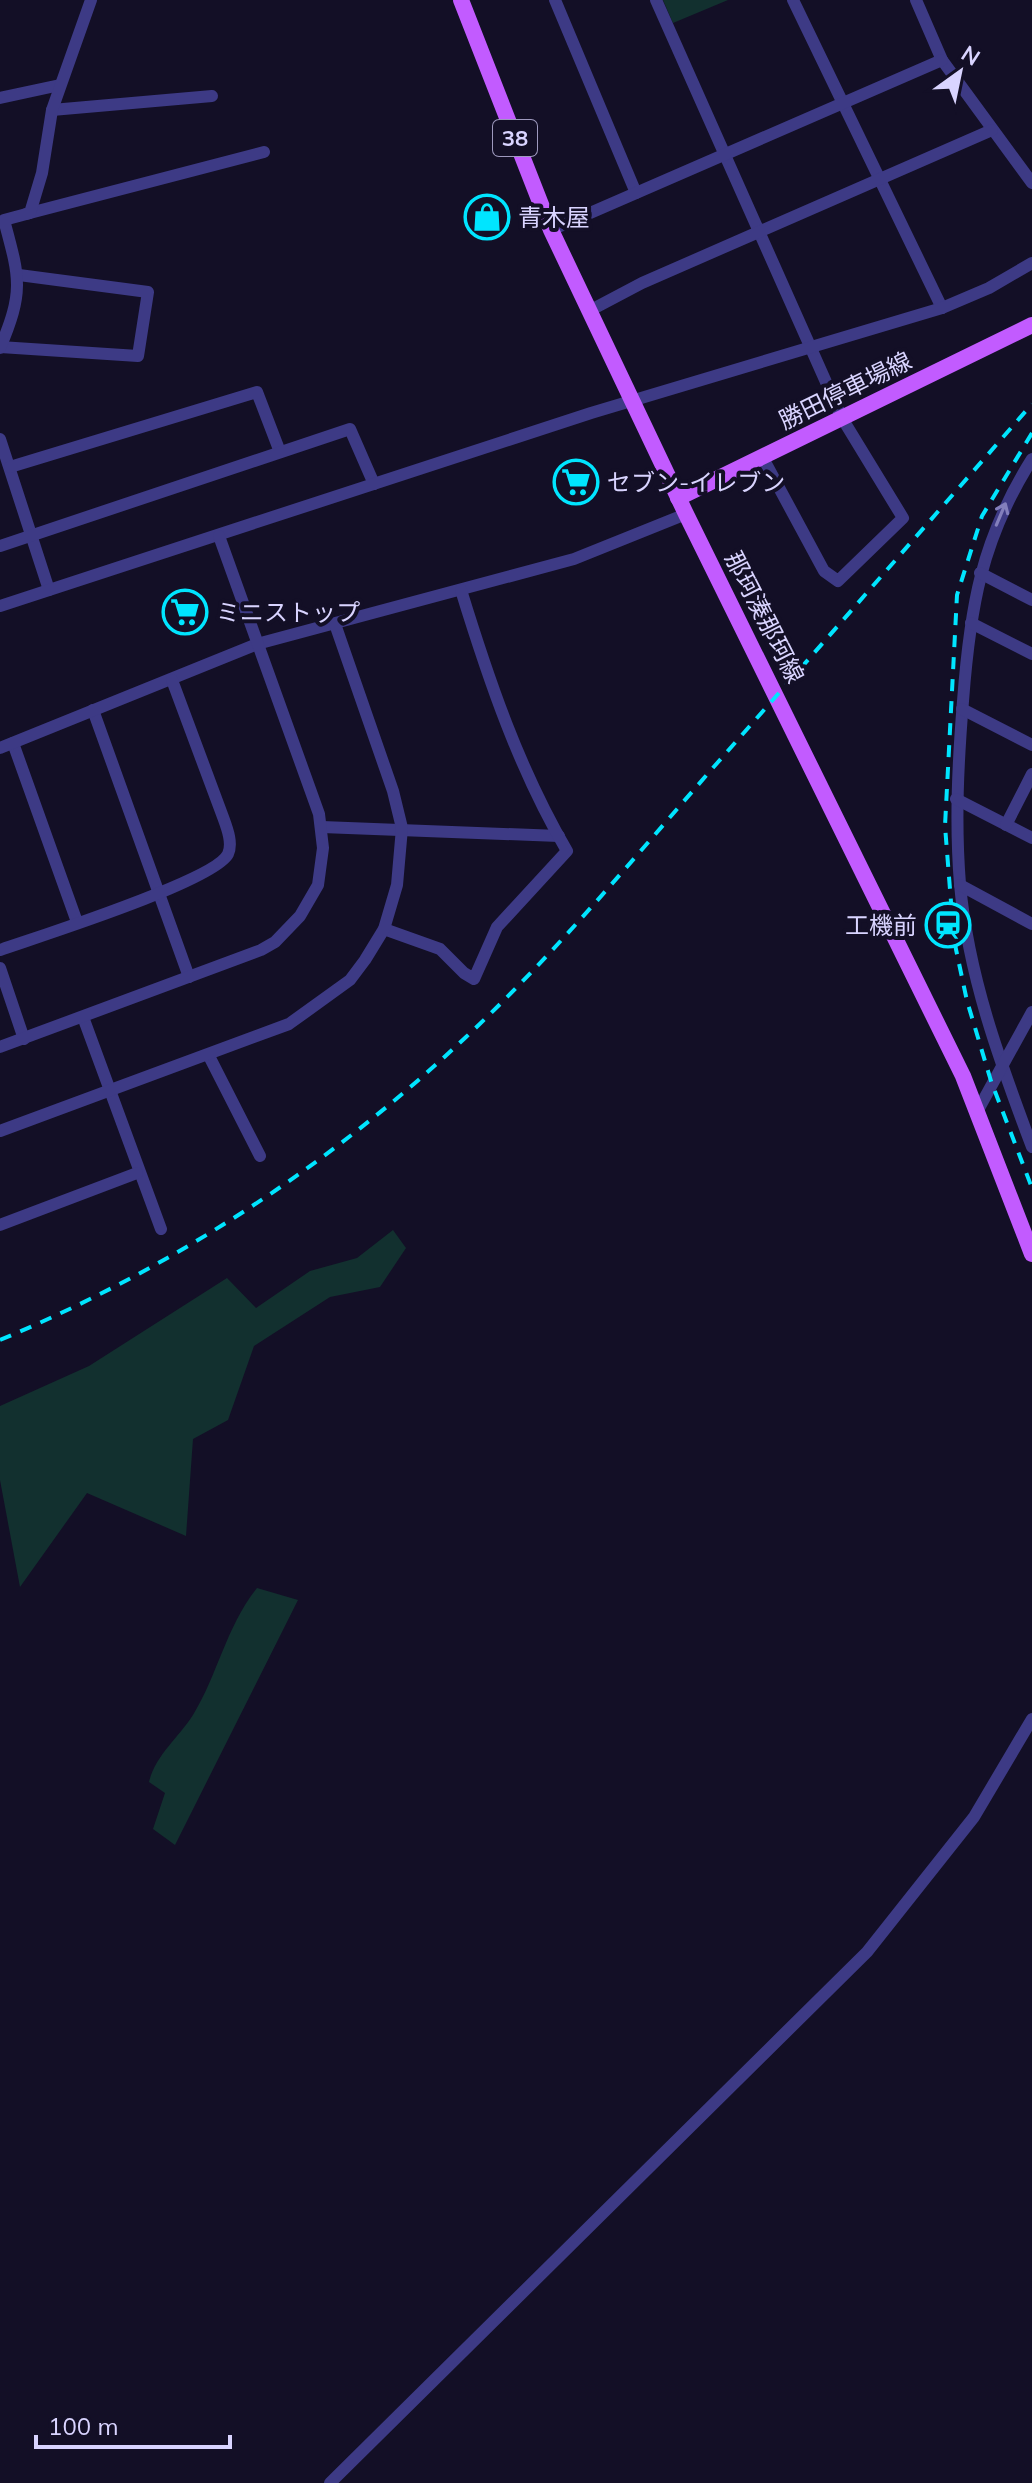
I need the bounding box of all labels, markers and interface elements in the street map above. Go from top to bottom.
north arrow [920,32,1000,112]
text: N [956,39,985,71]
road number: 38 [493,120,537,156]
shop icon: 青木屋 [463,193,511,241]
place label: 青木屋 [518,202,590,232]
street label: 勝田停車場線 [774,345,916,435]
supermarket icon: セブン-イレブン [552,458,600,506]
place label: セブン-イレブン [607,467,785,497]
one-way arrow [994,502,1009,526]
street label: 那珂湊那珂線 [719,546,811,688]
supermarket icon: ミニストップ [161,588,209,636]
place label: ミニストップ [216,597,360,627]
station icon: 工機前 [924,901,972,949]
place label: 工機前 [845,910,917,940]
scale bar [36,2399,230,2449]
text: 100 m [48,2411,119,2441]

